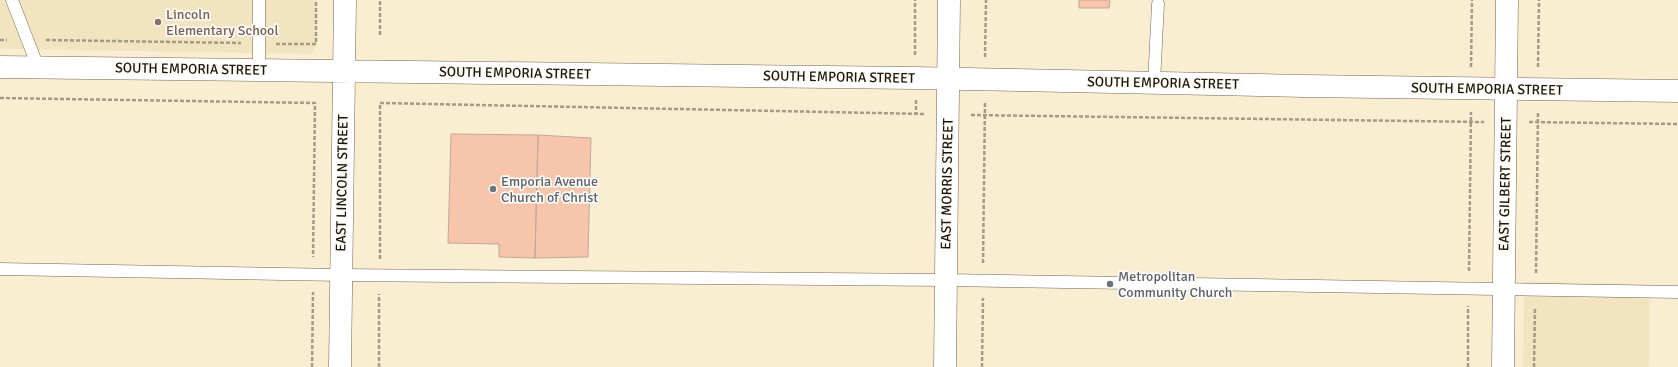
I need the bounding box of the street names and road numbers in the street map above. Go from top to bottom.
street label: SOUTH EMPORIA STREET [115,59,267,79]
street label: SOUTH EMPORIA STREET [439,63,591,83]
street label: SOUTH EMPORIA STREET [763,67,915,87]
street label: SOUTH EMPORIA STREET [1087,73,1239,93]
street label: SOUTH EMPORIA STREET [1411,79,1563,99]
street label: EAST LINCOLN STREET [332,114,352,252]
street label: EAST GILBERT STREET [1495,117,1515,251]
street label: EAST MORRIS STREET [937,118,957,250]

